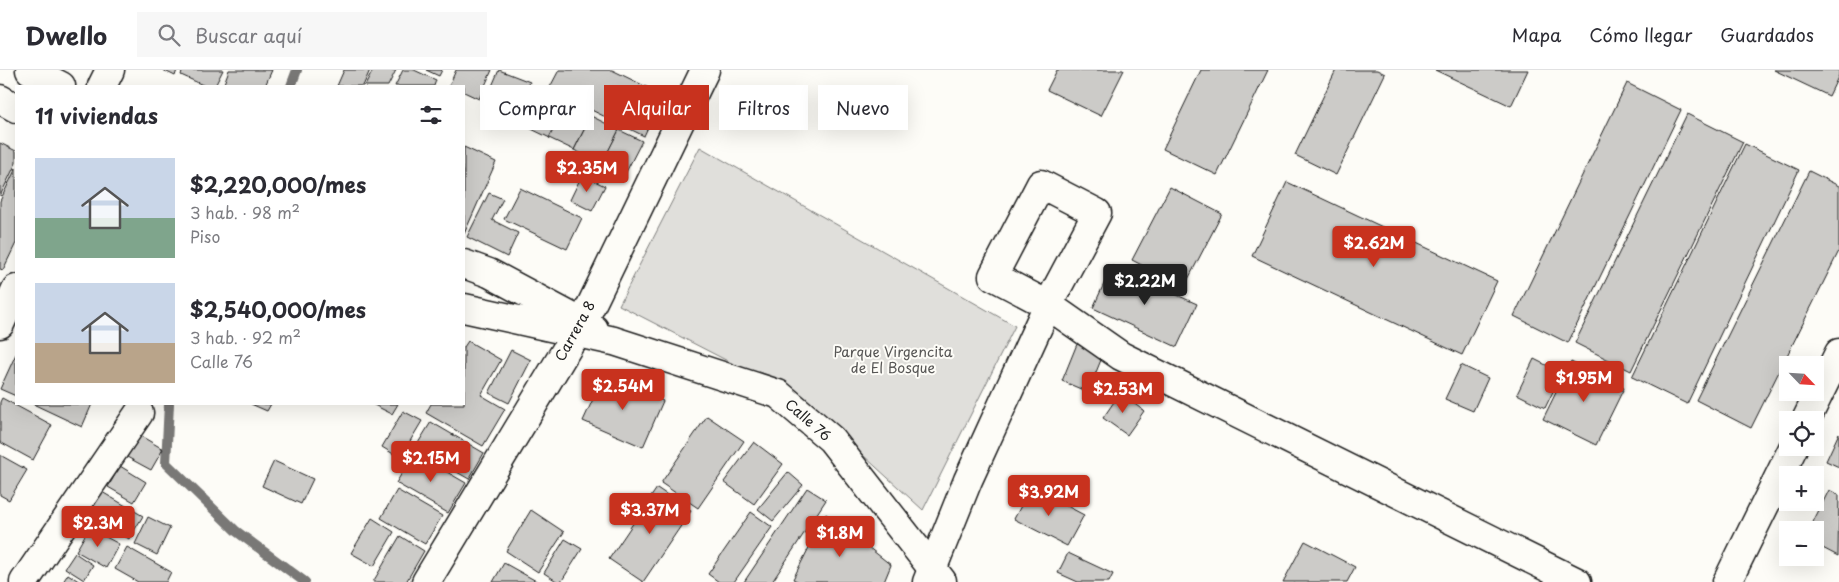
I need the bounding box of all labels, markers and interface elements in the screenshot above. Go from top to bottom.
search box [137,12,487,57]
text: Dwello [25,17,107,53]
icon: search [155,21,183,49]
text: Buscar aquí [195,21,302,49]
text: Mapa [1512,21,1561,48]
text: Cómo llegar [1589,21,1692,48]
text: Guardados [1720,21,1814,48]
chip: Comprar [480,85,594,130]
chip: Alquilar [604,85,709,130]
chip: Filtros [719,85,808,130]
chip: Nuevo [818,85,908,130]
text: 11 viviendas [35,99,158,131]
icon: filters [417,101,445,129]
pin: $2.35M [546,150,628,193]
text: $2.35M [556,155,618,179]
text: $2,220,000/mes [190,168,366,200]
icon: home [75,178,135,238]
text: 3 hab. · 98 m² [190,200,300,224]
text: Piso [190,224,220,248]
pin: $2.62M [1333,226,1415,268]
text: $2.62M [1343,230,1405,254]
pin: $2.22M [1104,264,1186,306]
text: $2.22M [1114,268,1176,292]
text: $2,540,000/mes [190,293,366,325]
street label: Carrera 8 [549,297,600,365]
icon: home [75,303,135,363]
text: 3 hab. · 92 m² [190,325,301,349]
park label: Parque Virgencita de El Bosque [833,341,953,378]
text: Calle 76 [190,349,253,373]
north arrow [1779,356,1824,401]
map controls [1779,356,1824,566]
pin: $1.95M [1543,360,1625,403]
text: $1.95M [1556,365,1612,389]
pin: $2.54M [582,368,664,411]
pin: $2.53M [1082,372,1164,414]
text: $2.54M [593,373,653,397]
text: $2.53M [1093,376,1153,400]
street label: Calle 76 [781,394,836,446]
button: locate [1779,411,1824,456]
pin: $2.15M [390,440,472,483]
text: $2.15M [402,445,460,469]
button: + [1779,466,1824,511]
pin: $3.92M [1008,474,1090,517]
text: $3.92M [1019,479,1079,503]
pin: $3.37M [609,492,691,535]
text: $3.37M [620,497,680,521]
pin: $2.3M [63,506,133,548]
text: $2.3M [73,510,123,534]
pin: $1.8M [805,516,875,558]
text: $1.8M [817,520,863,544]
button: − [1779,521,1824,566]

